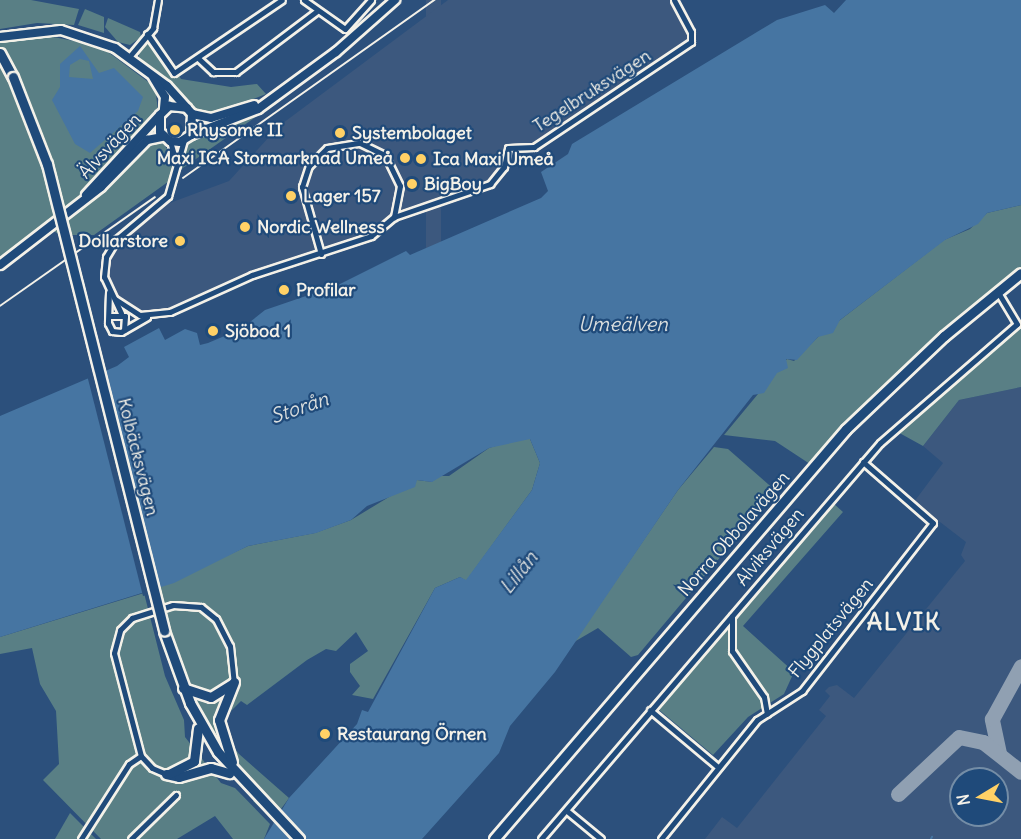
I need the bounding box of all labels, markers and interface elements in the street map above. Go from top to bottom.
street label: Tegelbruksvägen [529,45,655,137]
street label: Älvsvägen [74,109,146,183]
place label: Rhysome II [187,119,283,141]
place label: Systembolaget [352,122,472,144]
marker: Rhysome II [168,123,182,137]
marker: Systembolaget [333,126,347,140]
place label: Maxi ICA Stormarknad Umeå [157,147,393,169]
place label: Ica Maxi Umeå [433,148,554,170]
marker: Maxi ICA Stormarknad Umeå [398,151,412,165]
marker: Ica Maxi Umeå [414,152,428,166]
place label: BigBoy [424,173,482,195]
marker: BigBoy [405,177,419,191]
place label: Lager 157 [303,185,381,207]
marker: Lager 157 [284,189,298,203]
place label: Nordic Wellness [257,216,385,238]
marker: Nordic Wellness [238,220,252,234]
place label: Dollarstore [79,230,168,252]
marker: Dollarstore [173,234,187,248]
place label: Profilar [296,279,356,301]
marker: Profilar [277,283,291,297]
water label: Umeälven [578,311,668,335]
place label: Sjöbod 1 [225,320,291,342]
marker: Sjöbod 1 [206,324,220,338]
water label: Storån [267,386,331,428]
street label: Kolbäcksvägen [113,396,163,518]
street label: Norra Obbolavägen [674,467,794,601]
street label: Alviksvägen [731,504,809,590]
water label: Lillån [494,546,542,598]
street label: Flygplatsvägen [784,574,878,682]
district label: ALVIK [867,608,941,636]
place label: Restaurang Örnen [337,723,487,745]
marker: Restaurang Örnen [318,727,332,741]
north arrow [949,767,1009,827]
text: N [952,793,974,807]

